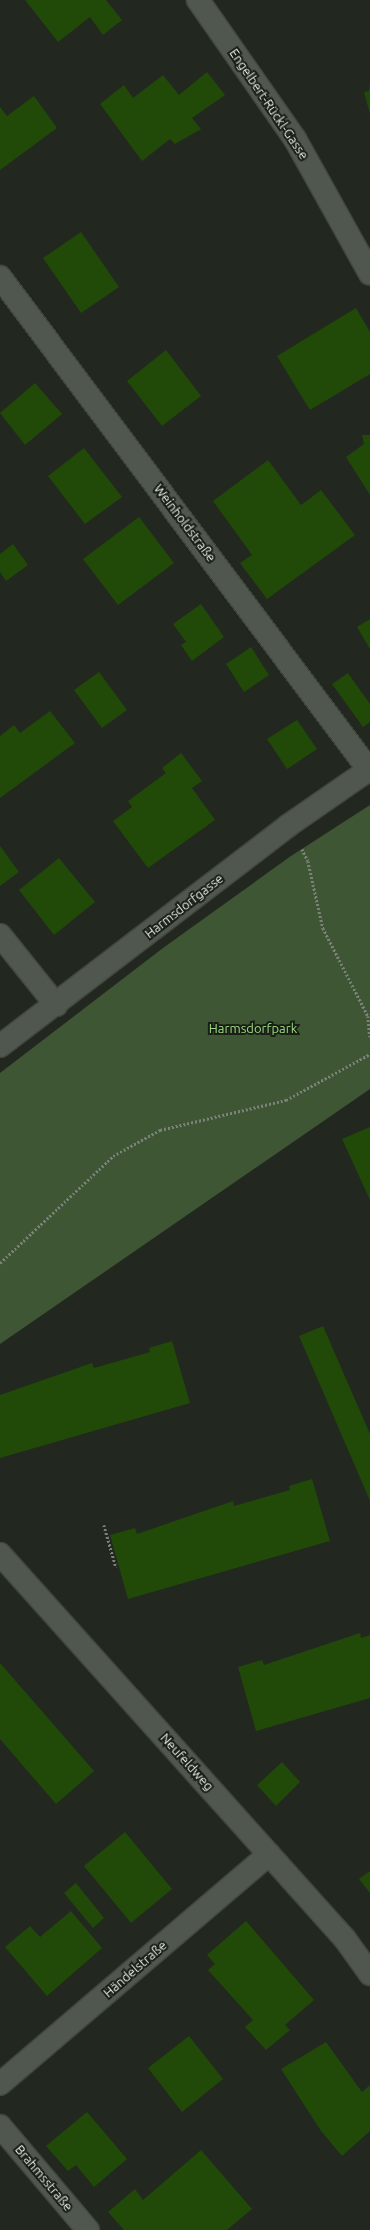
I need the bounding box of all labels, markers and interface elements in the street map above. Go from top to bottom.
street label: Engelbert-Rückl-Gasse [226,46,312,162]
street label: Weinholdstraße [151,481,219,565]
street label: Harmsdorfgasse [142,871,226,941]
park label: Harmsdorfpark [209,1020,297,1036]
street label: Neufeldweg [157,1730,217,1794]
street label: Händelstraße [100,1937,170,2001]
street label: Brahmsstraße [12,2142,76,2214]

